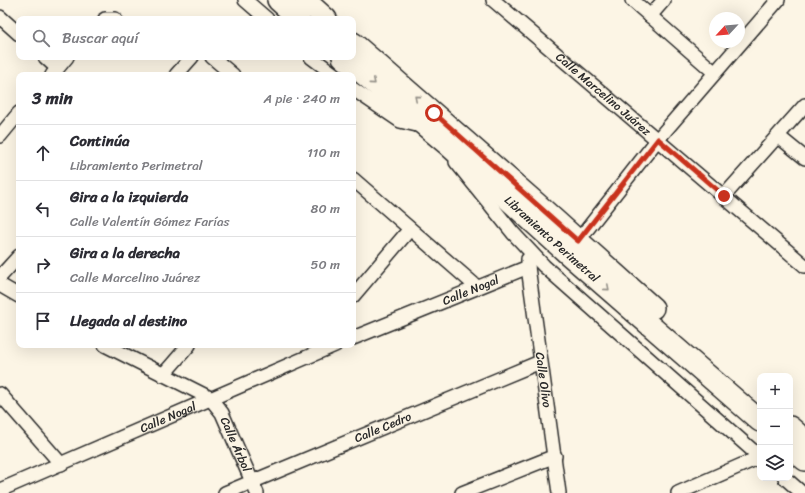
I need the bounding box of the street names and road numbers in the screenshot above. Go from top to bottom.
street label: Calle Marcelino Juárez [550,47,656,142]
street label: Libramiento Perimetral [499,190,605,288]
street label: Calle Nogal [439,269,503,312]
street label: Calle Olivo [529,351,558,409]
street label: Calle Nogal [136,395,200,439]
street label: Calle Cedro [351,406,415,449]
street label: Calle Árbol [214,413,258,476]

